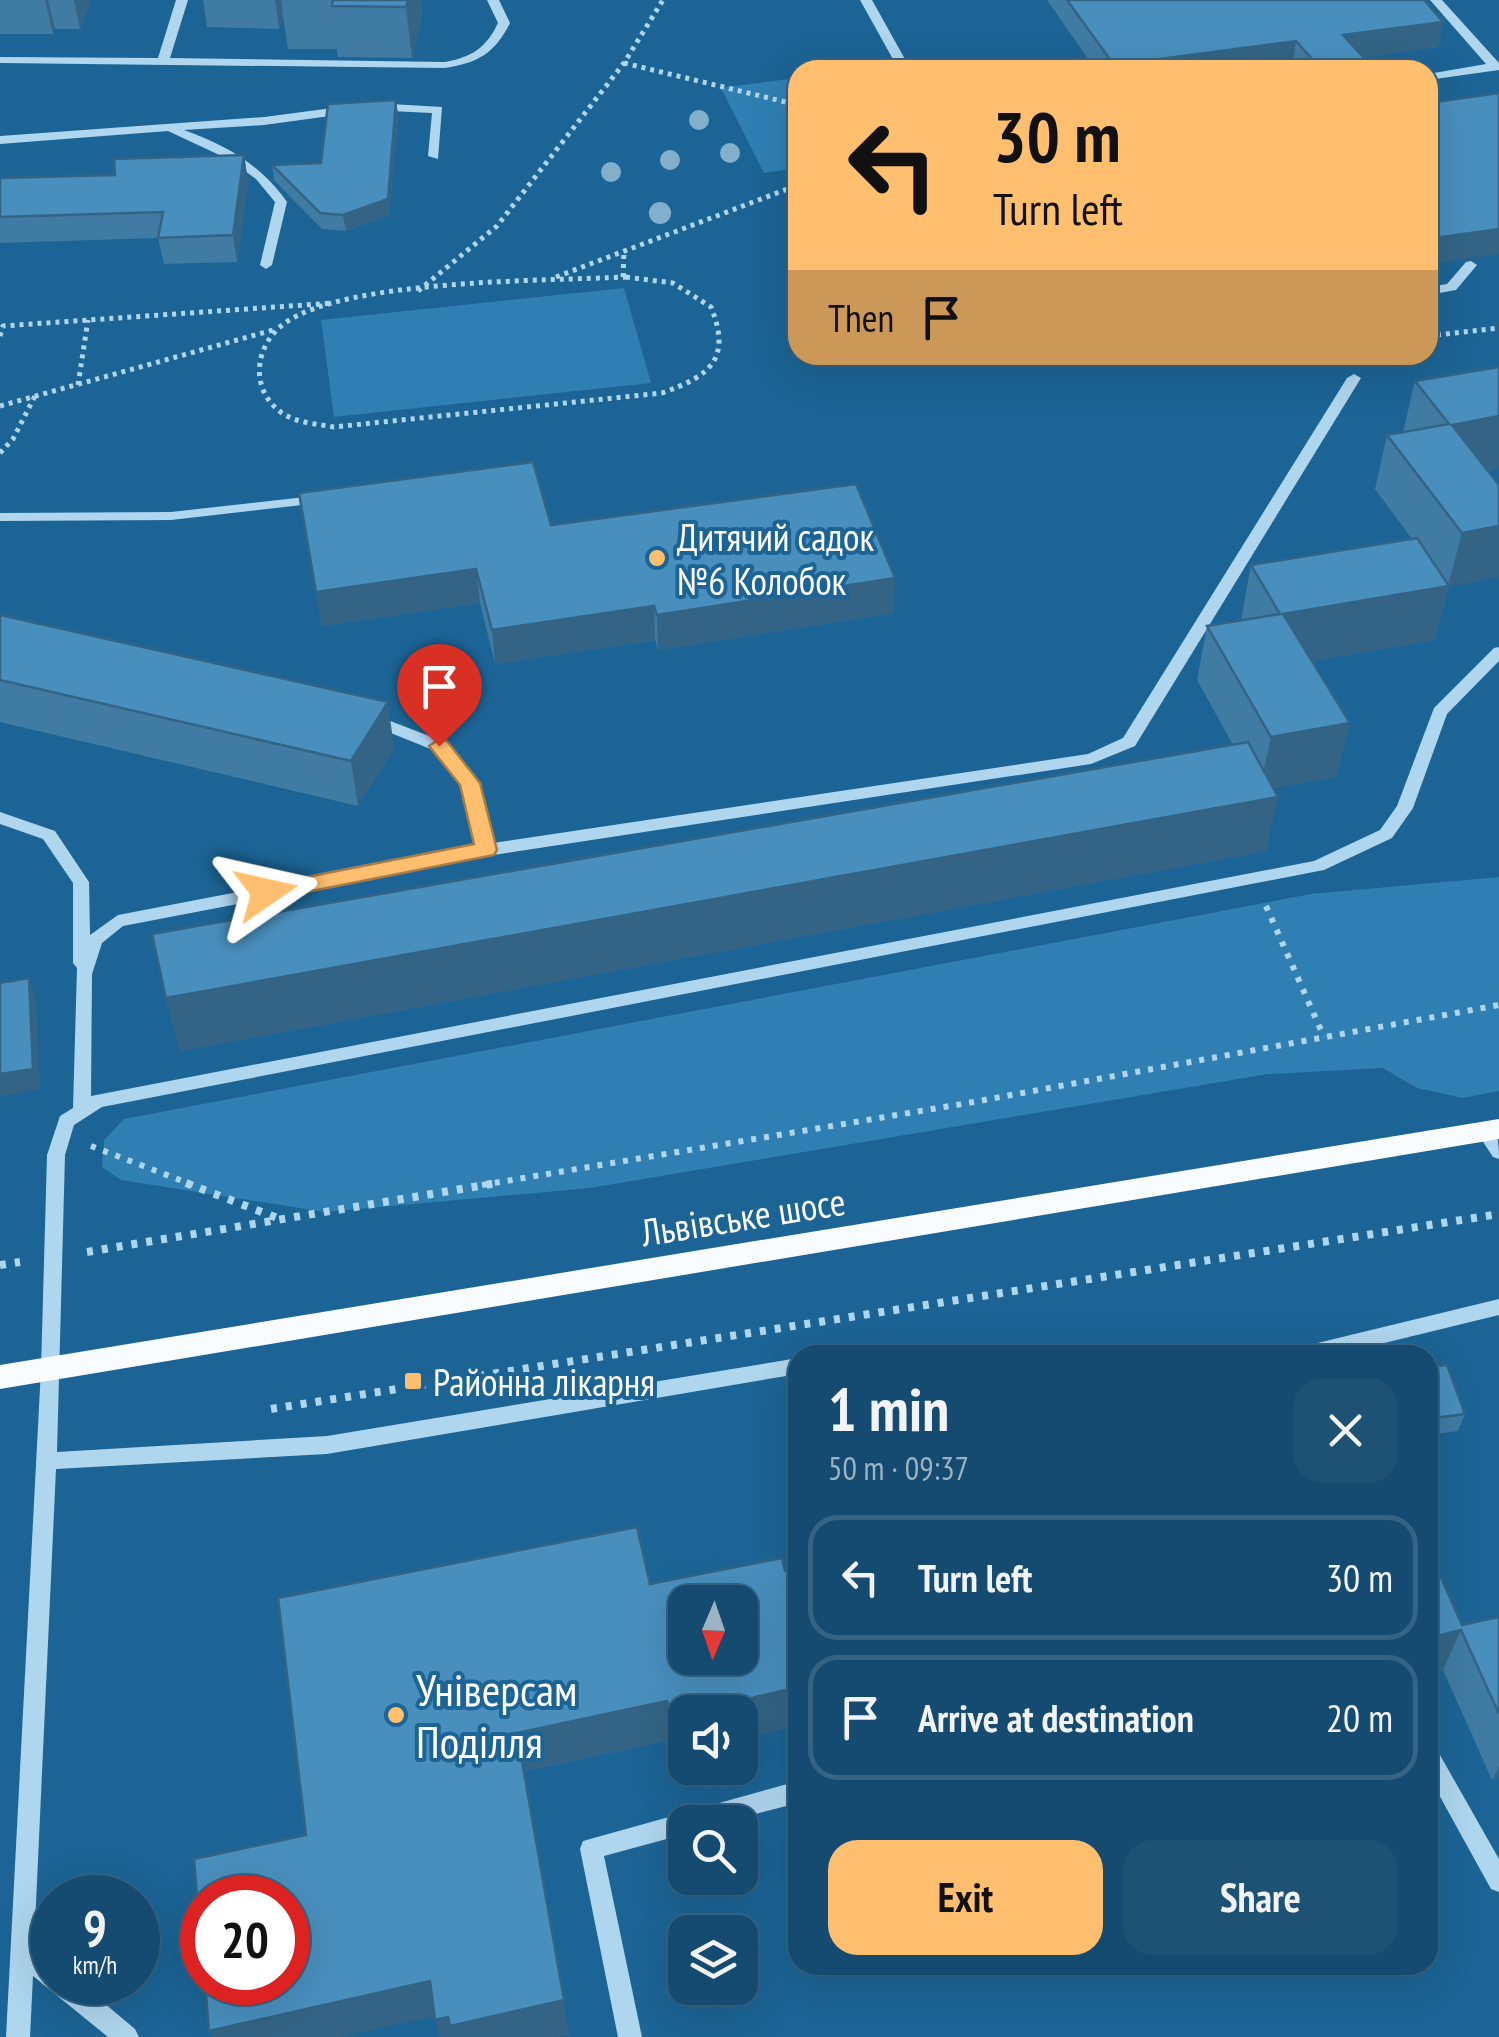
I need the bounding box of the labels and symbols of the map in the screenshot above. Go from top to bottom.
place label: Дитячий садок №6 Колобок [677,512,874,605]
marker: Дитячий садок №6 Колобок [646,547,668,569]
pin [397,644,482,747]
position arrow [214,840,318,944]
street label: Львівське шосе [637,1176,848,1256]
place label: Районна лікарня [433,1357,655,1406]
marker: Районна лікарня [402,1370,424,1392]
north arrow [668,1585,758,1675]
place label: Універсам Поділля [416,1660,577,1770]
marker: Універсам Поділля [385,1704,407,1726]
speed limit sign: 20 [180,1875,310,2005]

